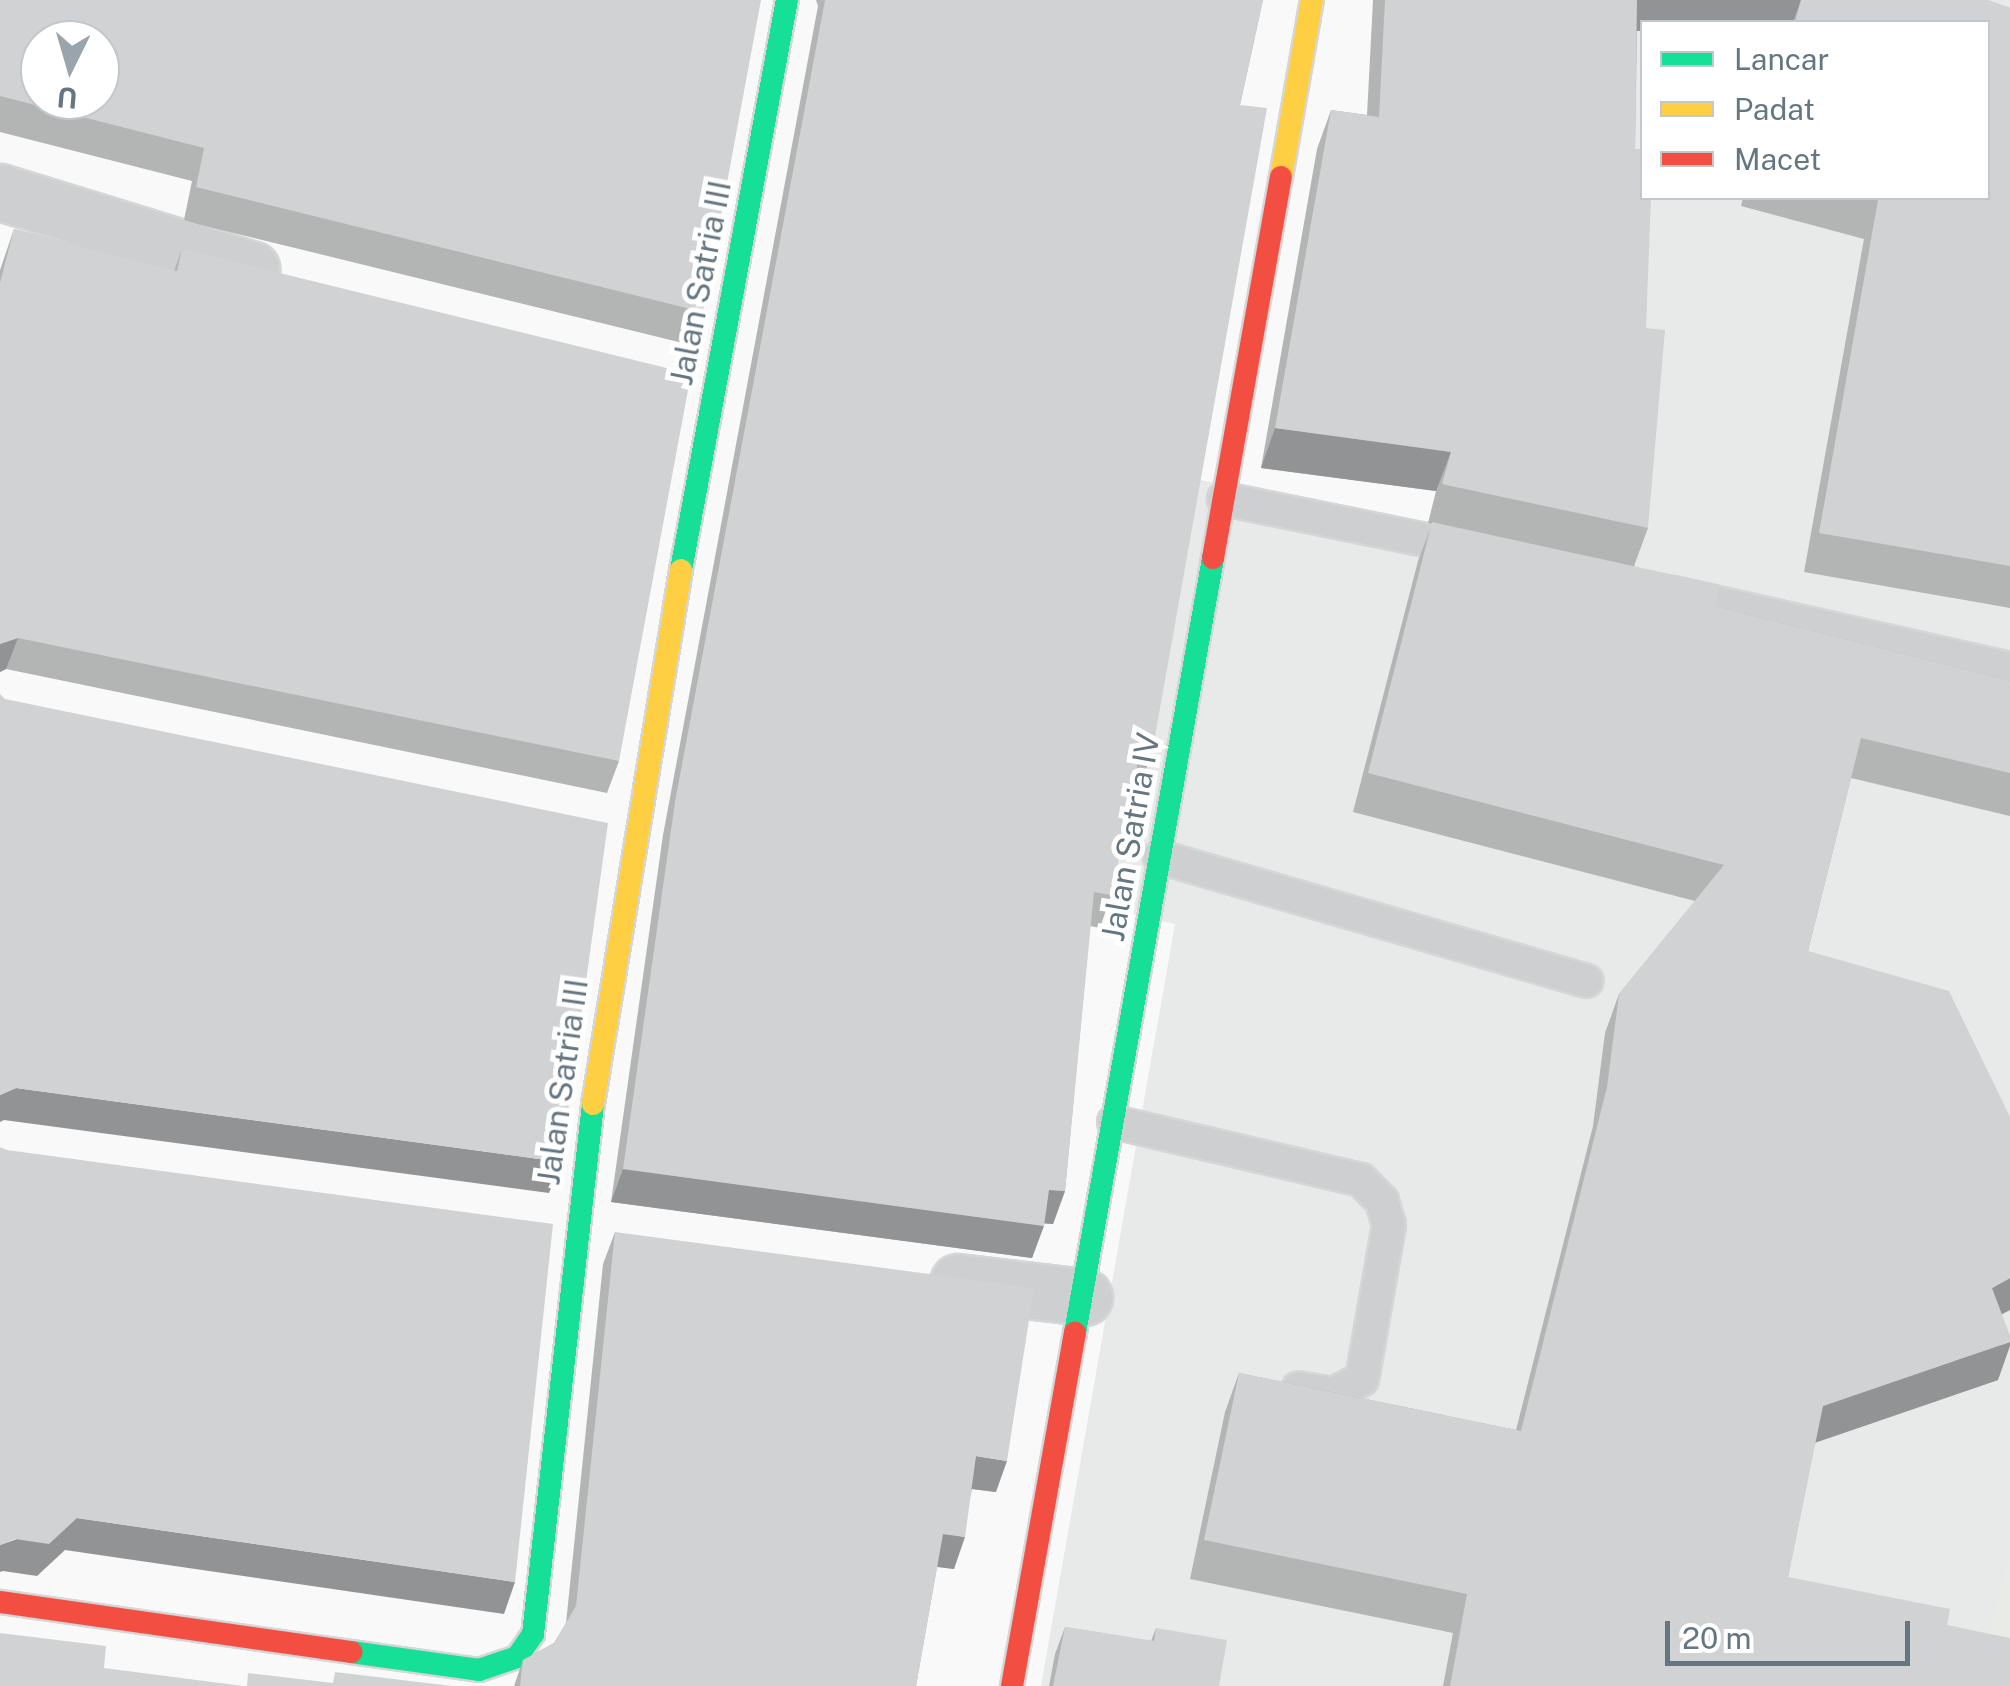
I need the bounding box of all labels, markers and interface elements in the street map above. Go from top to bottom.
north arrow [20,20,120,120]
legend [1640,20,1990,200]
text: Lancar [1734,41,1829,77]
text: U [56,81,79,116]
text: Padat [1734,91,1815,127]
text: Macet [1734,141,1821,177]
street label: Jalan Satria III [662,178,740,388]
street label: Jalan Satria IV [1094,730,1168,944]
street label: Jalan Satria III [530,977,596,1187]
scale bar [1670,1601,1915,1663]
text: 20 m [1682,1620,1751,1656]

